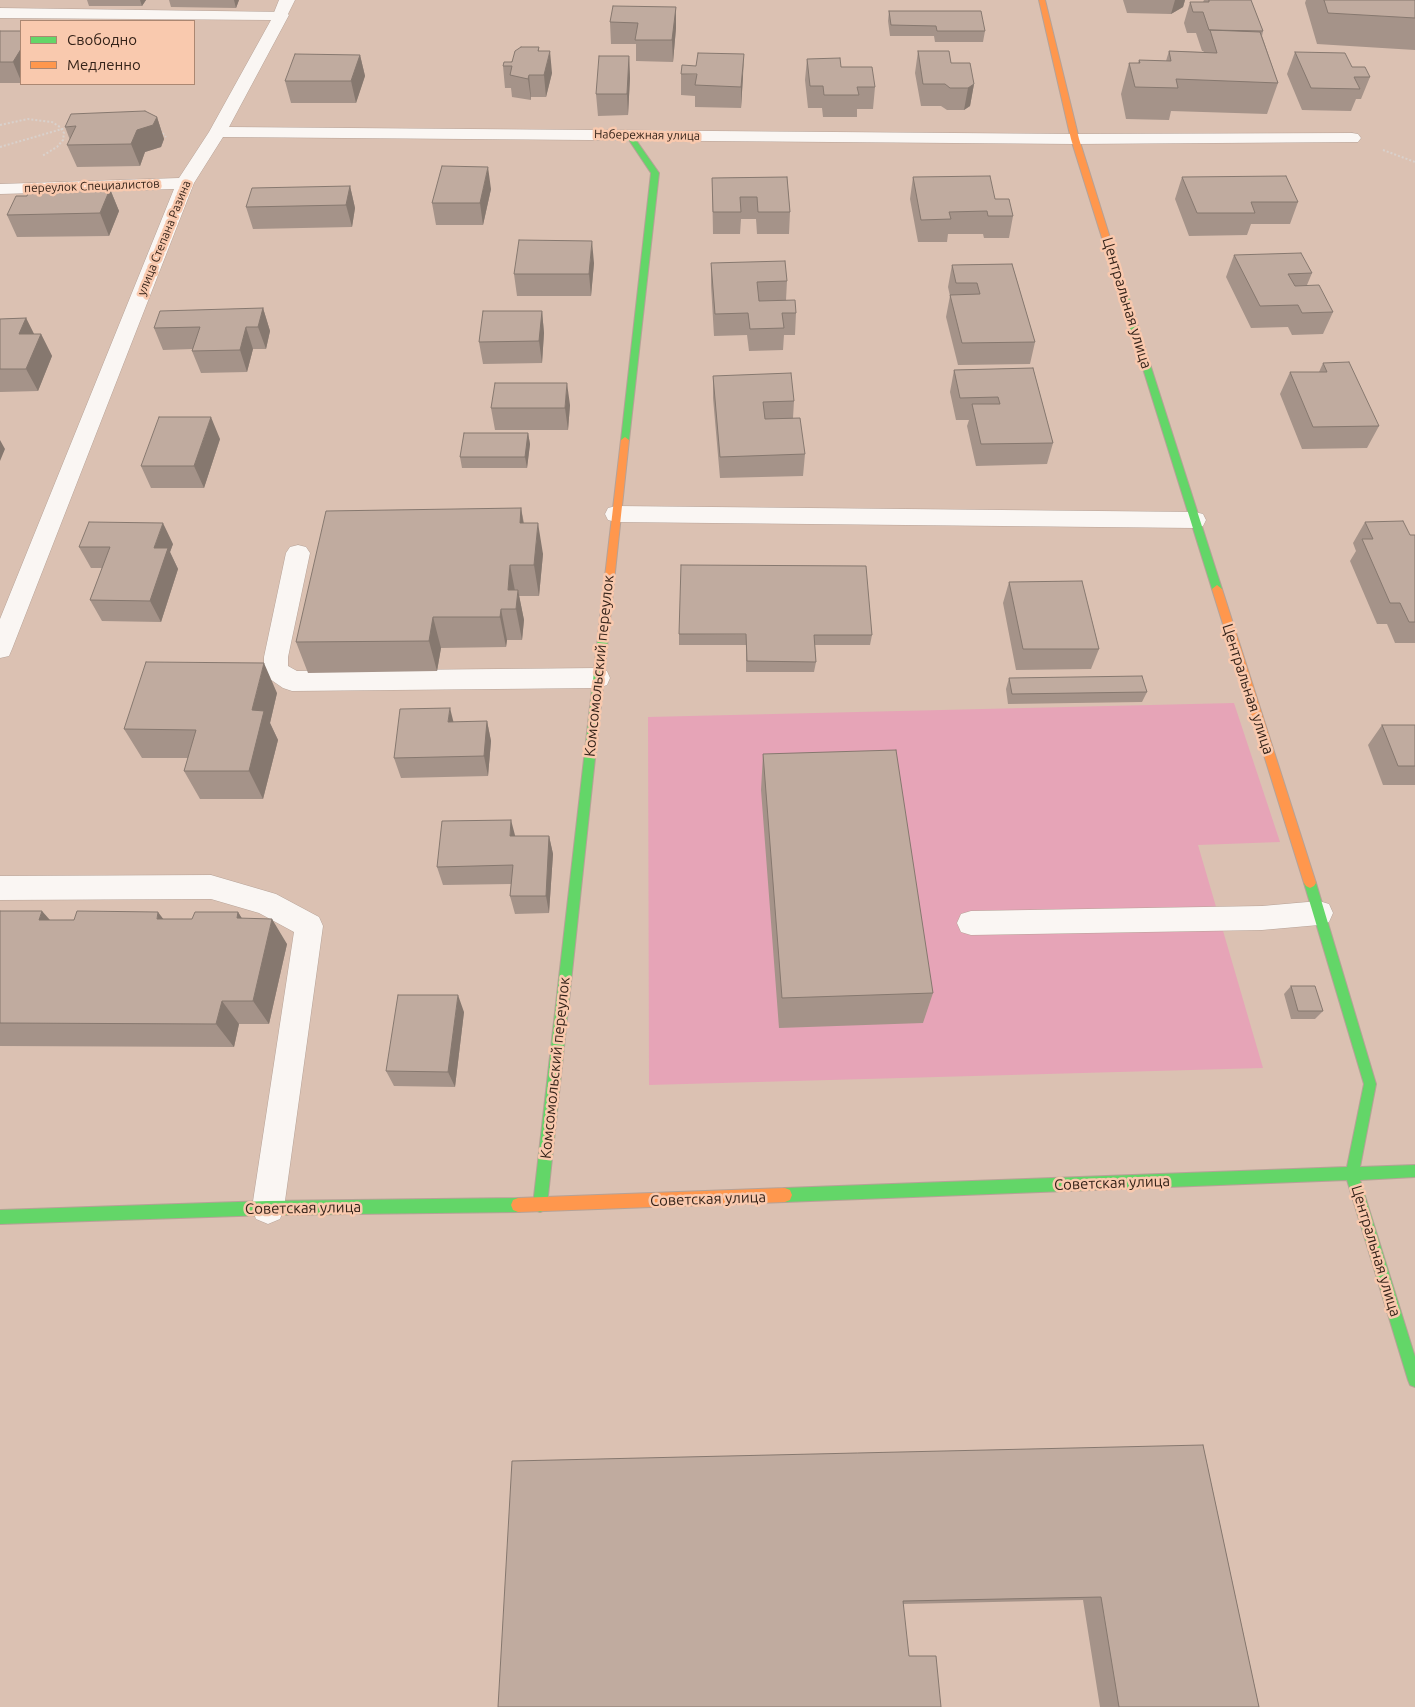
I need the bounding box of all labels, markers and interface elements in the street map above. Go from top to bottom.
legend [20,20,195,85]
text: Свободно [67,31,137,48]
text: Медленно [67,56,141,73]
street label: Набережная улица [594,127,700,143]
street label: переулок Специалистов [24,176,160,196]
street label: улица Степана Разина [134,178,194,298]
street label: Центральная улица [1098,235,1156,371]
street label: Комсомольский переулок [581,574,617,758]
street label: Центральная улица [1218,621,1278,757]
street label: Комсомольский переулок [537,976,573,1160]
street label: Советская улица [1054,1172,1170,1194]
street label: Центральная улица [1347,1183,1405,1319]
street label: Советская улица [650,1188,766,1210]
street label: Советская улица [245,1198,361,1218]

